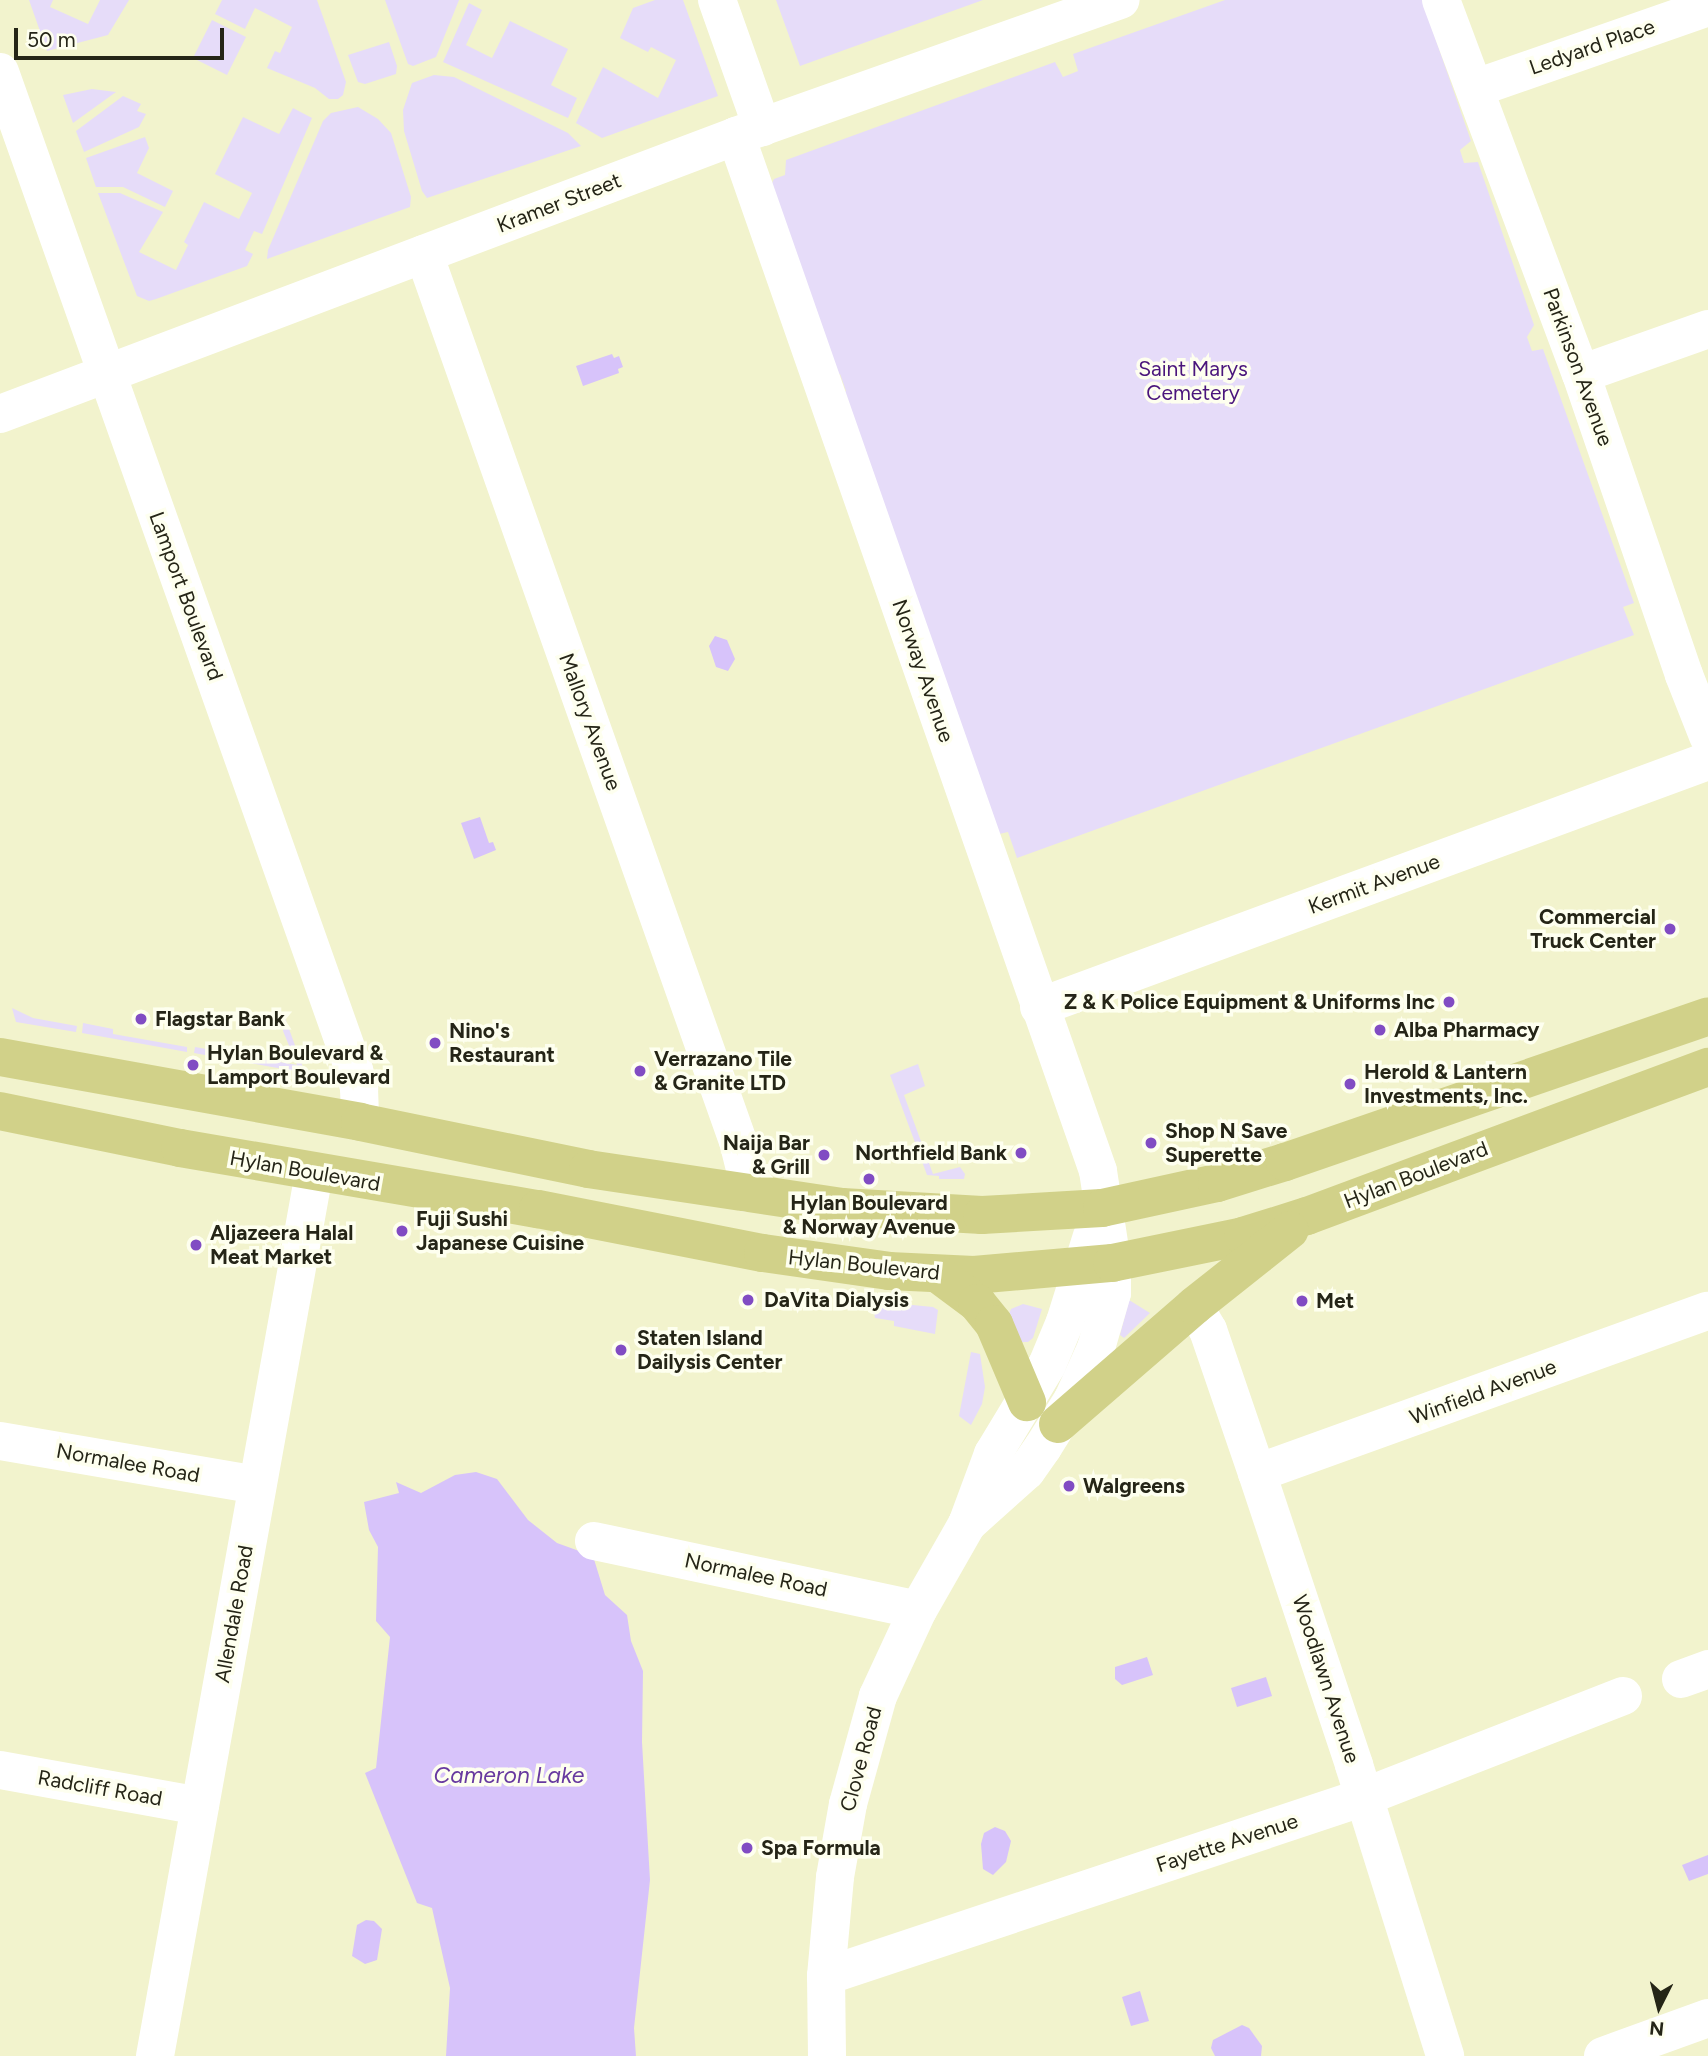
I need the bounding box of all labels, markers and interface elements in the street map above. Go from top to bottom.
scale bar [18,14,228,58]
street label: Ledyard Place [1526,14,1658,80]
text: 50 m [27,27,76,52]
street label: Kramer Street [493,168,625,238]
street label: Parkinson Avenue [1538,284,1618,450]
park label: Saint Marys Cemetery [1138,356,1248,406]
street label: Lamport Boulevard [144,508,228,684]
street label: Norway Avenue [887,596,959,746]
street label: Mallory Avenue [553,650,627,794]
street label: Kermit Avenue [1305,849,1443,919]
place label: Commercial Truck Center [1530,904,1656,954]
marker: Commercial Truck Center [1662,921,1678,937]
place label: Z & K Police Equipment & Uniforms Inc [1064,989,1435,1015]
marker: Z & K Police Equipment & Uniforms Inc [1441,994,1457,1010]
place label: Flagstar Bank [155,1006,285,1032]
marker: Flagstar Bank [133,1011,149,1027]
place label: Alba Pharmacy [1394,1017,1539,1043]
place label: Nino's Restaurant [449,1018,555,1068]
marker: Alba Pharmacy [1372,1022,1388,1038]
marker: Nino's Restaurant [427,1035,443,1051]
place label: Hylan Boulevard & Lamport Boulevard [207,1040,390,1090]
place label: Verrazano Tile & Granite LTD [654,1046,792,1096]
marker: Hylan Boulevard & Lamport Boulevard [185,1057,201,1073]
place label: Herold & Lantern Investments, Inc. [1364,1059,1528,1109]
marker: Verrazano Tile & Granite LTD [632,1063,648,1079]
marker: Herold & Lantern Investments, Inc. [1342,1076,1358,1092]
place label: Shop N Save Superette [1165,1118,1287,1168]
place label: Naija Bar & Grill [723,1130,810,1180]
marker: Shop N Save Superette [1143,1135,1159,1151]
street label: Hylan Boulevard [1340,1136,1492,1214]
place label: Northfield Bank [855,1140,1007,1166]
street label: Hylan Boulevard [228,1145,382,1197]
marker: Northfield Bank [1013,1145,1029,1161]
marker: Naija Bar & Grill [816,1147,832,1163]
marker: Hylan Boulevard & Norway Avenue [861,1171,877,1187]
place label: Hylan Boulevard & Norway Avenue [783,1190,955,1240]
place label: Fuji Sushi Japanese Cuisine [416,1206,584,1256]
place label: Aljazeera Halal Meat Market [210,1220,353,1270]
marker: Fuji Sushi Japanese Cuisine [394,1223,410,1239]
marker: Aljazeera Halal Meat Market [188,1237,204,1253]
street label: Hylan Boulevard [787,1245,941,1285]
place label: DaVita Dialysis [764,1287,909,1313]
place label: Met [1316,1288,1354,1314]
marker: DaVita Dialysis [738,1290,758,1310]
marker: Met [1294,1293,1310,1309]
place label: Staten Island Dailysis Center [637,1325,782,1375]
marker: Staten Island Dailysis Center [611,1340,631,1360]
street label: Winfield Avenue [1406,1354,1560,1430]
street label: Normalee Road [54,1438,202,1488]
place label: Walgreens [1083,1473,1185,1499]
marker: Walgreens [1061,1478,1077,1494]
street label: Allendale Road [209,1543,259,1685]
street label: Normalee Road [682,1548,830,1602]
street label: Woodlawn Avenue [1287,1592,1365,1766]
street label: Clove Road [835,1704,887,1814]
water label: Cameron Lake [434,1761,584,1789]
street label: Radcliff Road [36,1765,164,1811]
street label: Fayette Avenue [1153,1808,1301,1878]
place label: Spa Formula [761,1835,881,1861]
marker: Spa Formula [739,1840,755,1856]
north arrow [1624,1972,1694,2042]
text: N [1648,2016,1665,2041]

